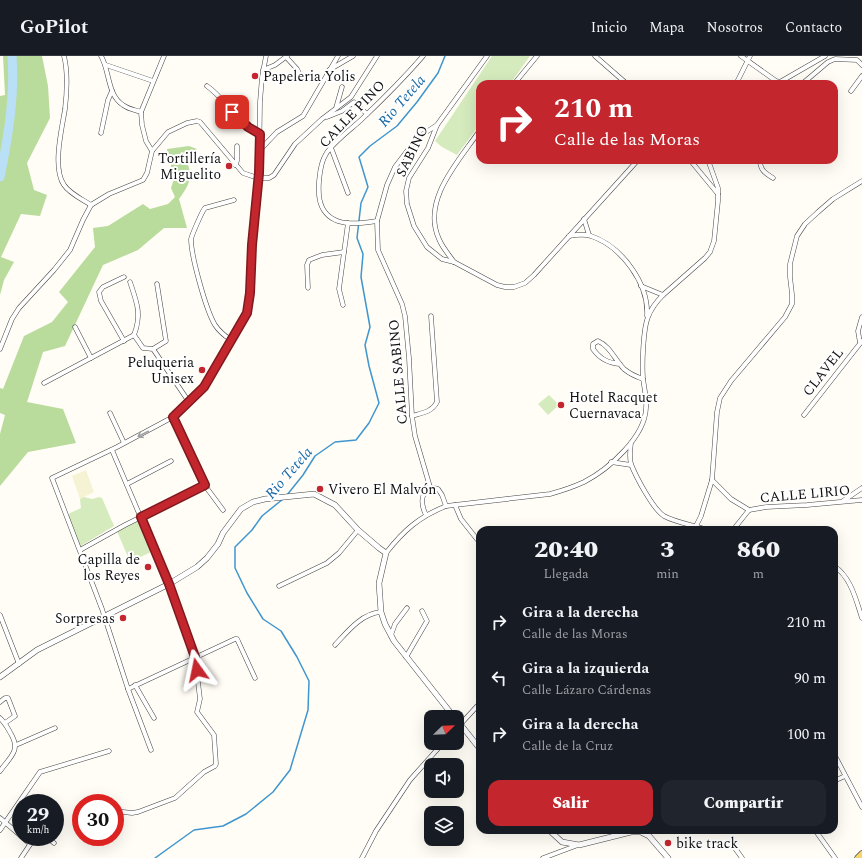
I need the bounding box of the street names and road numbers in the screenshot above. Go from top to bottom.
street label: CALLE PINO [314,75,390,153]
street label: SABINO [391,122,433,180]
street label: CALLE SABINO [383,319,413,425]
street label: CLAVEL [797,343,849,401]
street label: CALLE LIRIO [759,480,851,508]

